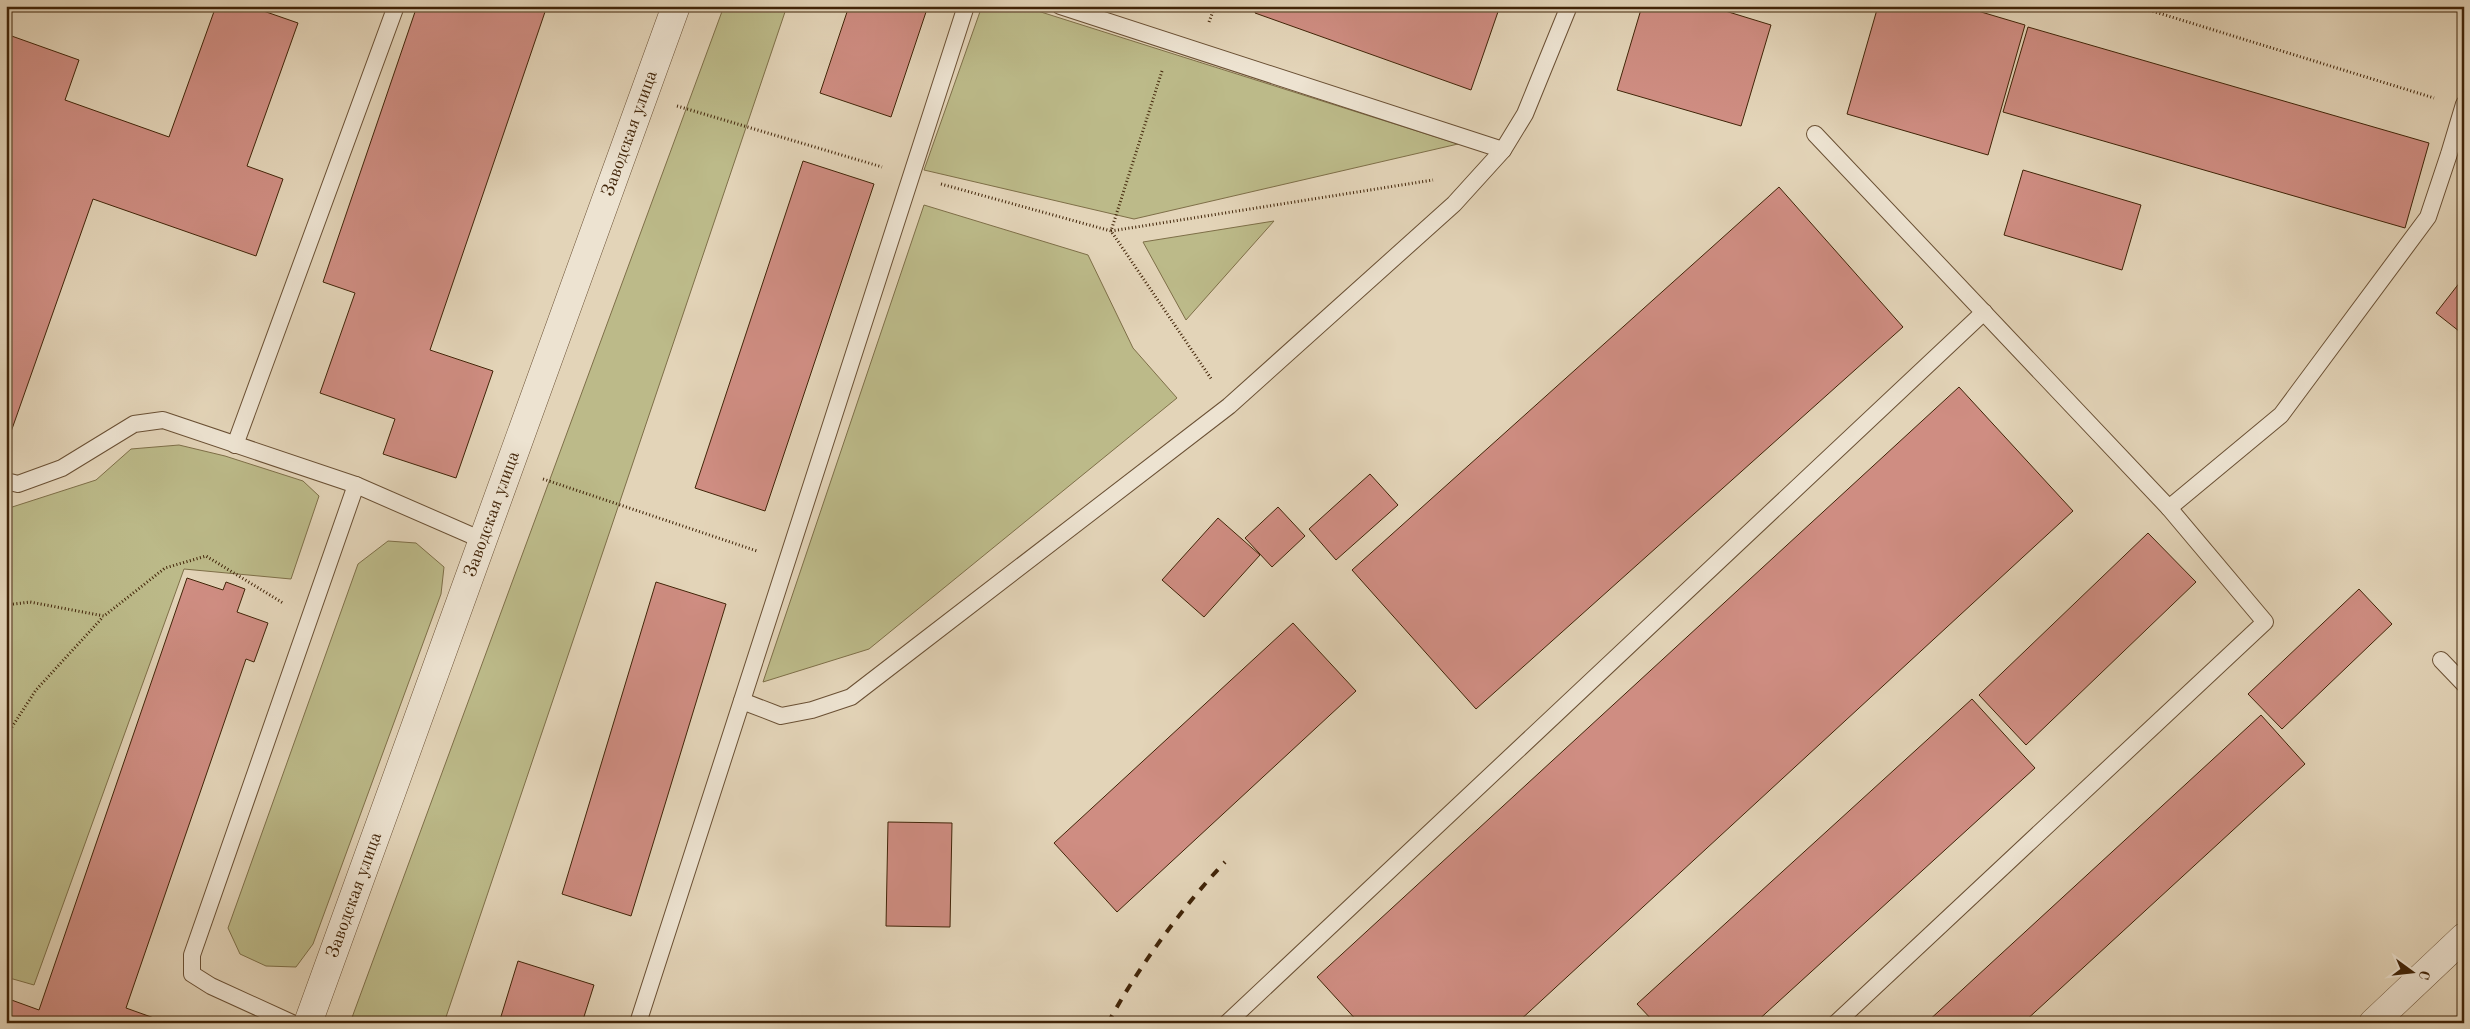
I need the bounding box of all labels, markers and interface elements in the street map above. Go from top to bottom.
street label: Заводская улица [599,68,661,199]
street label: Заводская улица [461,449,523,580]
street label: Заводская улица [323,830,385,960]
north arrow [2388,946,2438,996]
text: С [2416,969,2432,981]

